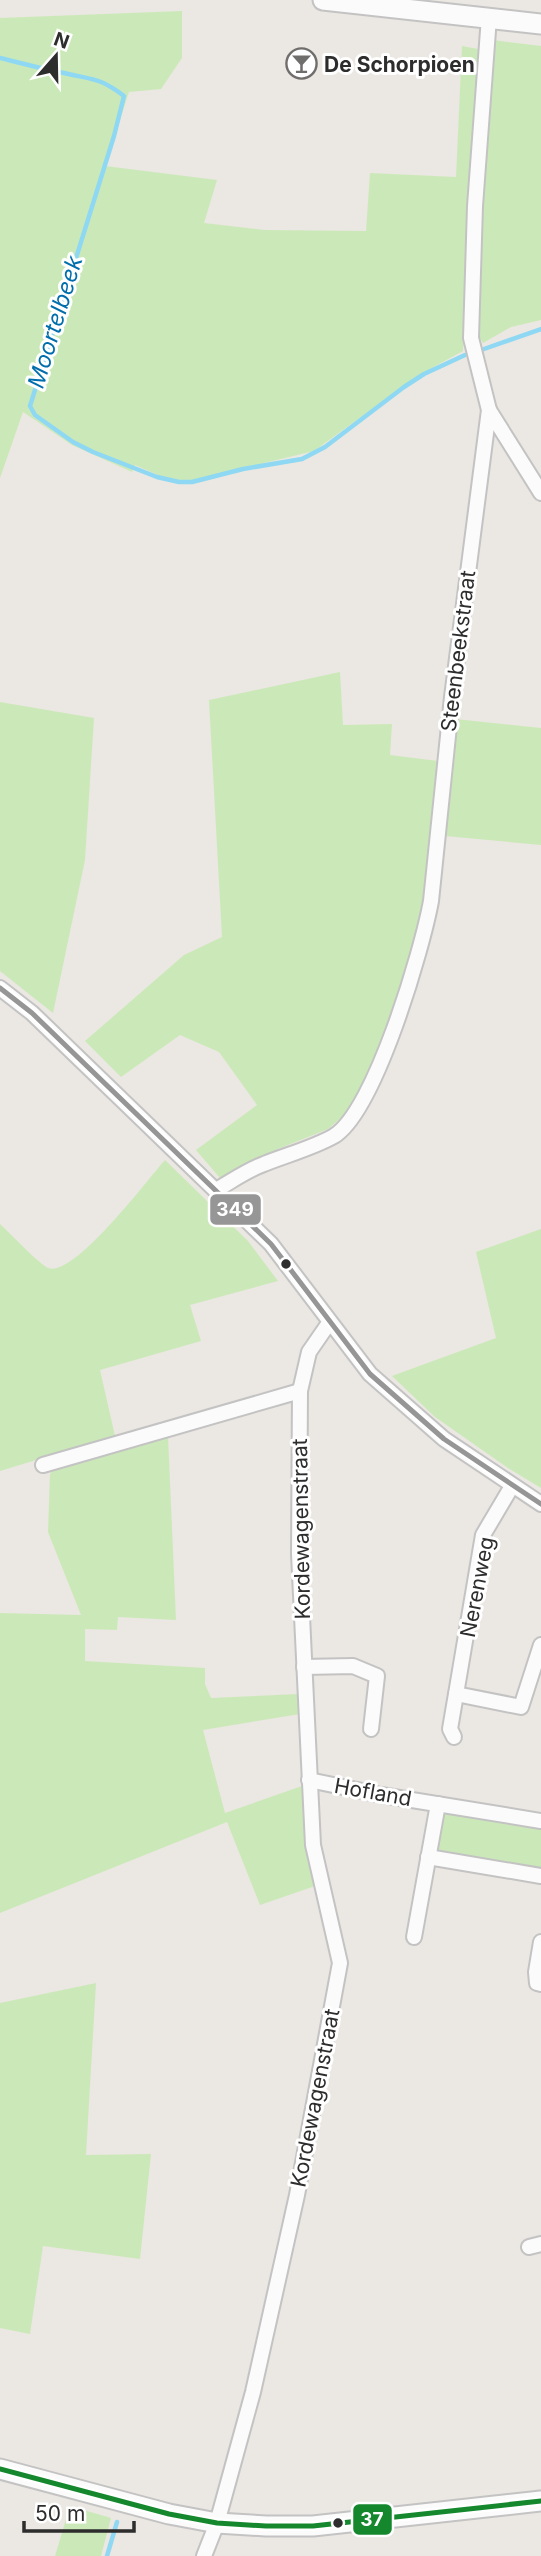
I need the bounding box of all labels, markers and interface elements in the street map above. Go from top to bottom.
north arrow [21,21,91,91]
text: N [51,27,72,54]
bar icon: De Schorpioen [284,47,318,81]
place label: De Schorpioen [324,52,475,77]
water label: Moortelbeek [22,252,88,391]
street label: Steenbeekstraat [436,569,480,733]
line badge: 349 [209,1193,262,1226]
text: 349 [216,1198,254,1221]
unlabelled marker [279,1257,293,1271]
street label: Kordewagenstraat [287,1438,315,1620]
street label: Nerenweg [455,1534,499,1640]
street label: Hofland [332,1773,414,1811]
street label: Kordewagenstraat [285,2007,345,2189]
scale bar [24,2490,135,2534]
text: 50 m [35,2501,85,2526]
line badge: 37 [352,2503,393,2536]
text: 37 [360,2508,384,2531]
unlabelled marker [331,2516,345,2530]

